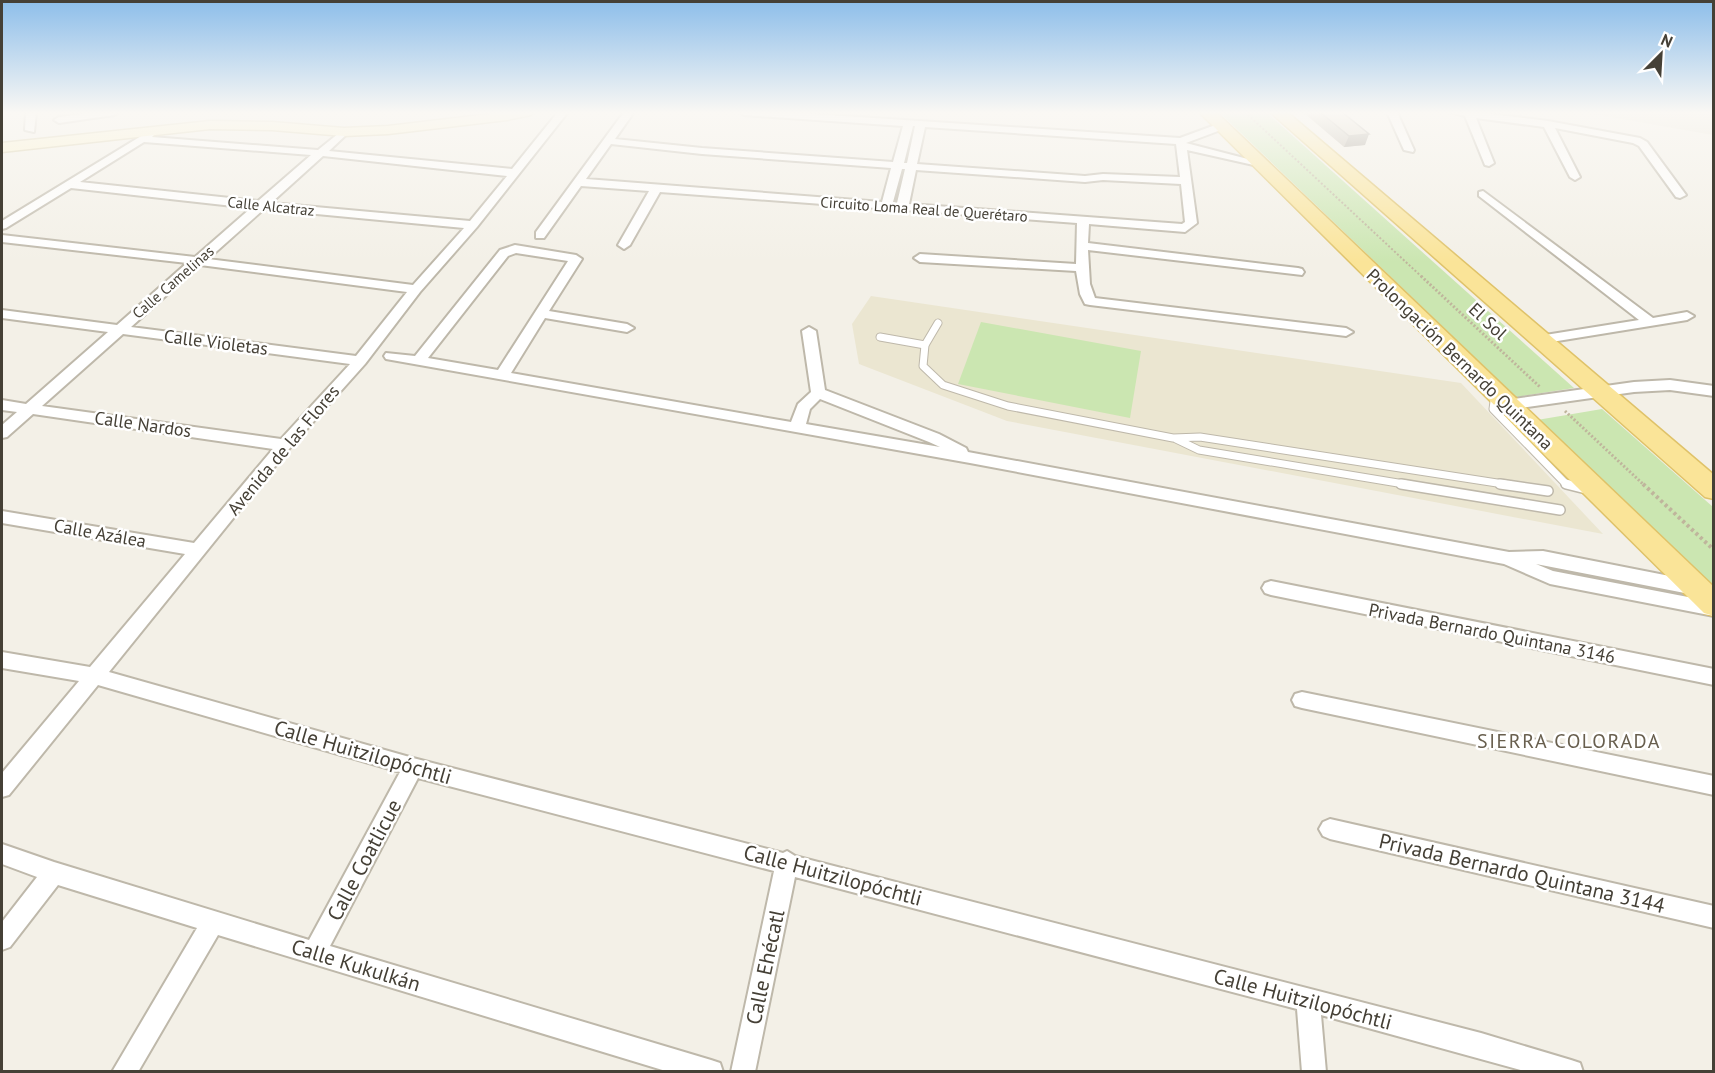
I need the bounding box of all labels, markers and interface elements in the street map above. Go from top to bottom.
north arrow [1631,24,1691,84]
text: N [1658,29,1676,52]
street label: Calle Alcatraz [227,192,315,220]
street label: Circuito Loma Real de Querétaro [820,192,1028,226]
street label: Calle Camelinas [128,241,218,323]
street label: Prolongación Bernardo Quintana [1362,264,1558,454]
street label: El Sol [1464,298,1513,345]
street label: Calle Violetas [163,324,269,360]
street label: Avenida de las Flores [222,380,344,520]
street label: Calle Nardos [93,406,193,442]
street label: Calle Azálea [52,514,148,552]
street label: Privada Bernardo Quintana 3146 [1367,598,1617,668]
street label: Calle Huitzilopóchtli [271,714,455,790]
district label: SIERRA COLORADA [1477,728,1661,754]
street label: Calle Coatlicue [321,795,407,925]
street label: Privada Bernardo Quintana 3144 [1376,827,1668,919]
street label: Calle Huitzilopóchtli [741,838,925,912]
street label: Calle Ehécatl [740,907,790,1027]
street label: Calle Kukulkán [288,933,424,997]
street label: Calle Huitzilopóchtli [1211,962,1395,1036]

